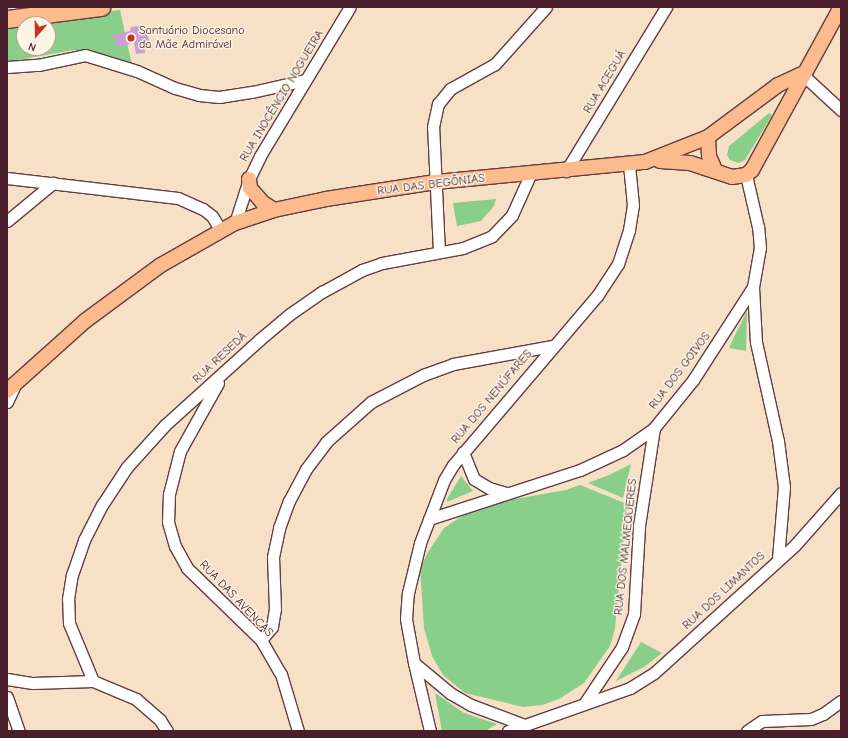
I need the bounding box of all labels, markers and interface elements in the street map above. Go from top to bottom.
north arrow [16,16,56,56]
place label: Santuário Diocesano da Mãe Admirável [139,24,245,52]
street label: RUA INOCÊNCIO NOGUEIRA [237,28,327,164]
marker: Santuário Diocesano da Mãe Admirável [126,33,136,43]
text: N [26,39,38,54]
street label: RUA ACEGUÁ [580,48,630,116]
street label: RUA DAS BEGÔNIAS [376,171,486,199]
street label: RUA RESEDÁ [190,329,250,387]
street label: RUA DOS GOIVOS [646,329,714,413]
street label: RUA DOS NENÚFARES [448,347,536,447]
street label: RUA DOS MALMEQUERES [612,478,640,616]
street label: RUA DOS LIMANTOS [680,549,768,633]
street label: RUA DAS AVENCAS [196,558,276,640]

